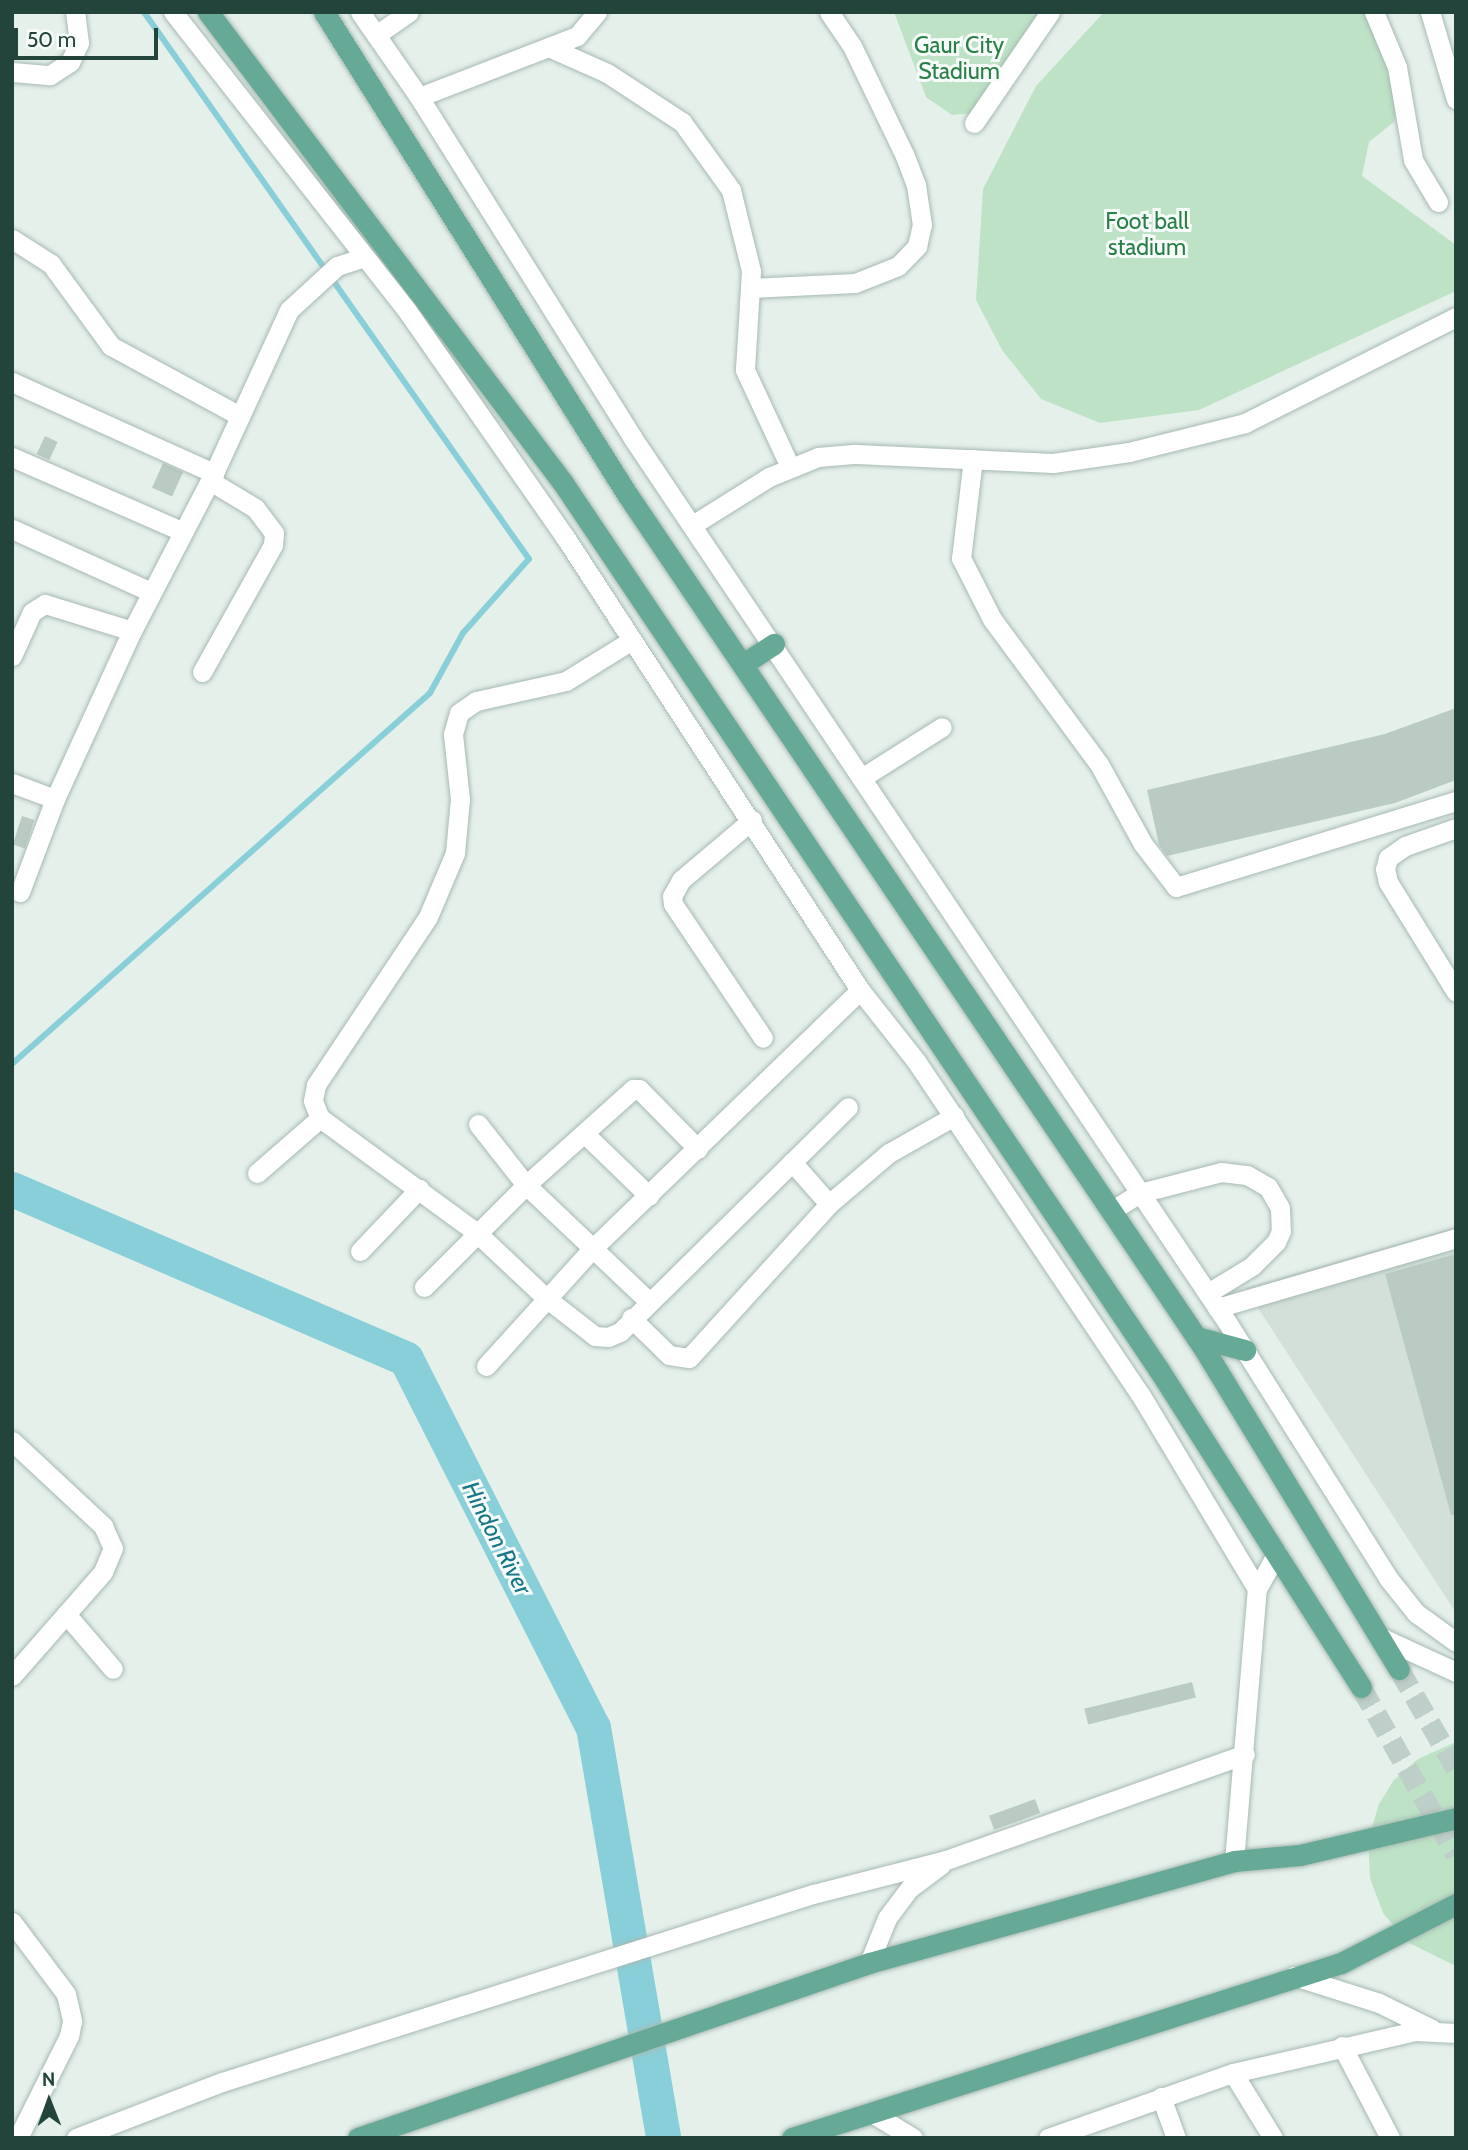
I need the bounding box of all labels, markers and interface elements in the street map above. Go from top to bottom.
scale bar [18,14,161,58]
text: 50 m [27,27,76,52]
park label: Gaur City Stadium [914,31,1004,85]
park label: Foot ball stadium [1105,207,1189,261]
water label: Hindon River [456,1477,538,1599]
north arrow [14,2066,84,2136]
text: N [42,2068,56,2091]

